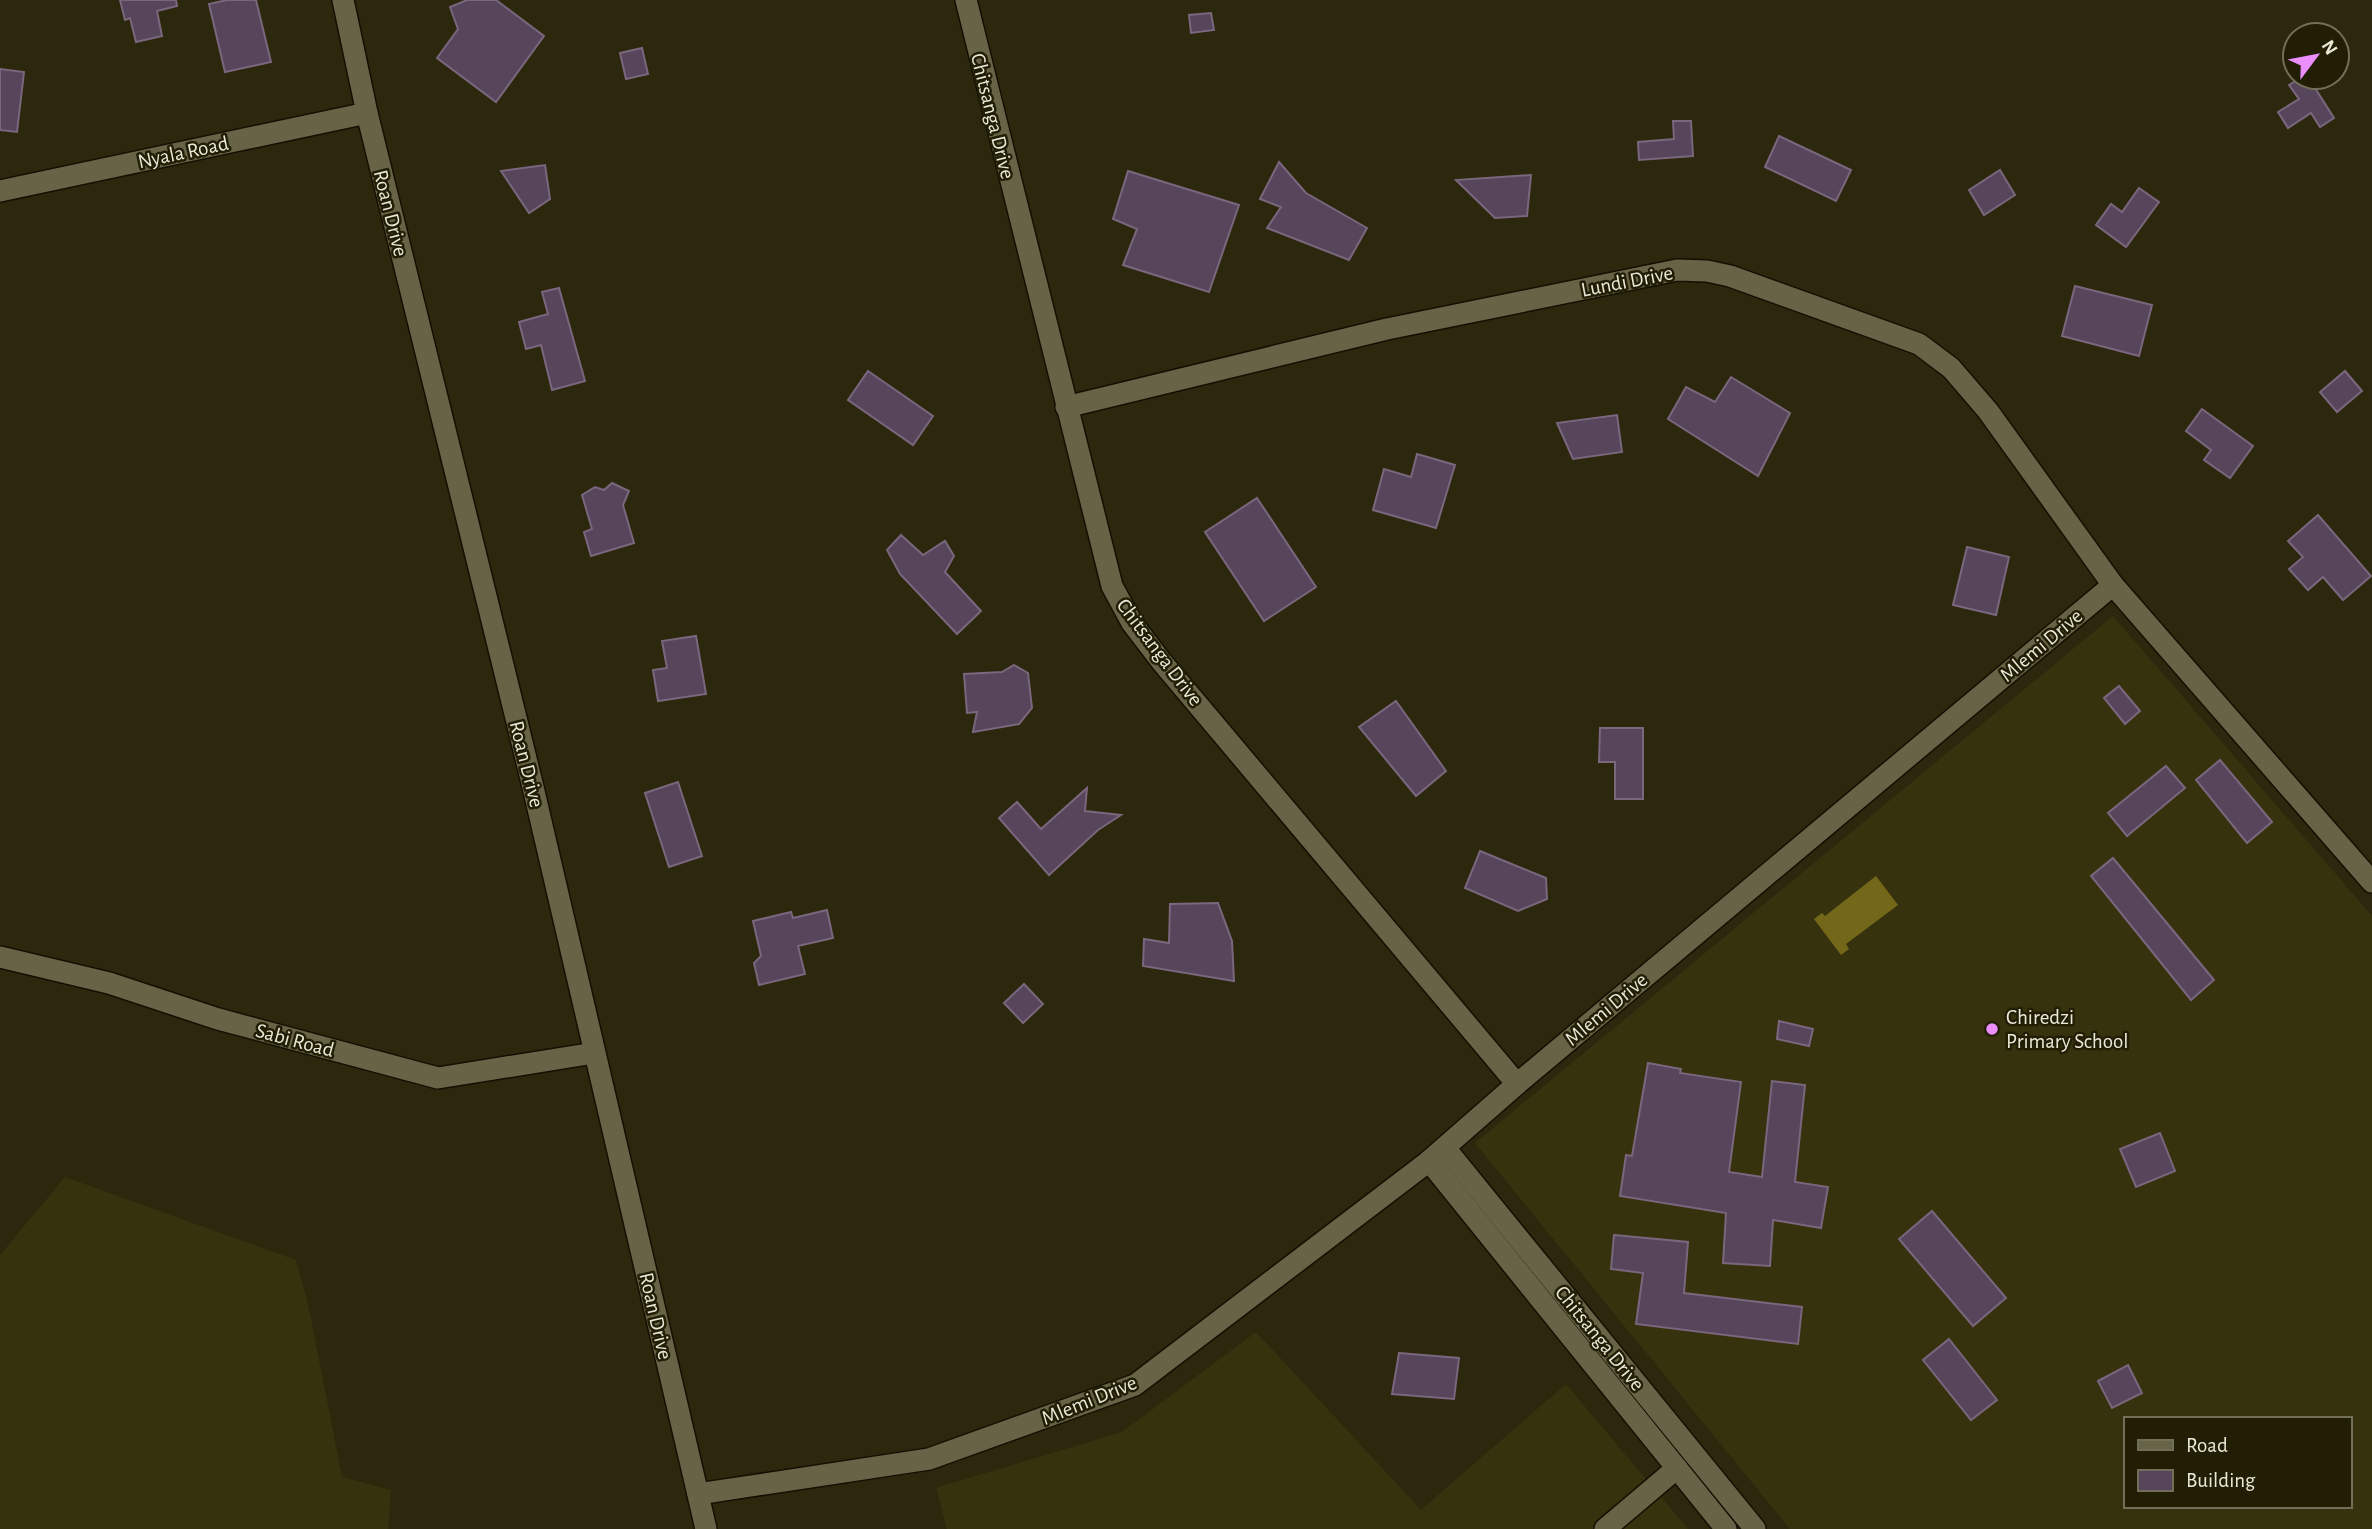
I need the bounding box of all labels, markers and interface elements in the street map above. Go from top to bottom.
north arrow [2281,21,2351,91]
text: N [2318,37,2341,58]
street label: Chitsanga Drive [967,51,1018,181]
street label: Nyala Road [136,133,230,172]
street label: Roan Drive [370,168,411,259]
street label: Lundi Drive [1579,262,1675,301]
street label: Chitsanga Drive [1113,595,1207,710]
street label: Mlemi Drive [1996,605,2087,686]
street label: Roan Drive [506,719,547,810]
street label: Mlemi Drive [1561,969,1652,1050]
place label: Chiredzi Primary School [2006,1007,2129,1052]
street label: Sabi Road [253,1020,336,1061]
marker: Chiredzi Primary School [1984,1021,2000,1037]
street label: Roan Drive [635,1271,676,1362]
street label: Chitsanga Drive [1551,1282,1648,1395]
street label: Mlemi Drive [1039,1372,1140,1429]
legend [2124,1417,2351,1508]
text: Road [2186,1435,2228,1456]
text: Building [2186,1470,2256,1491]

